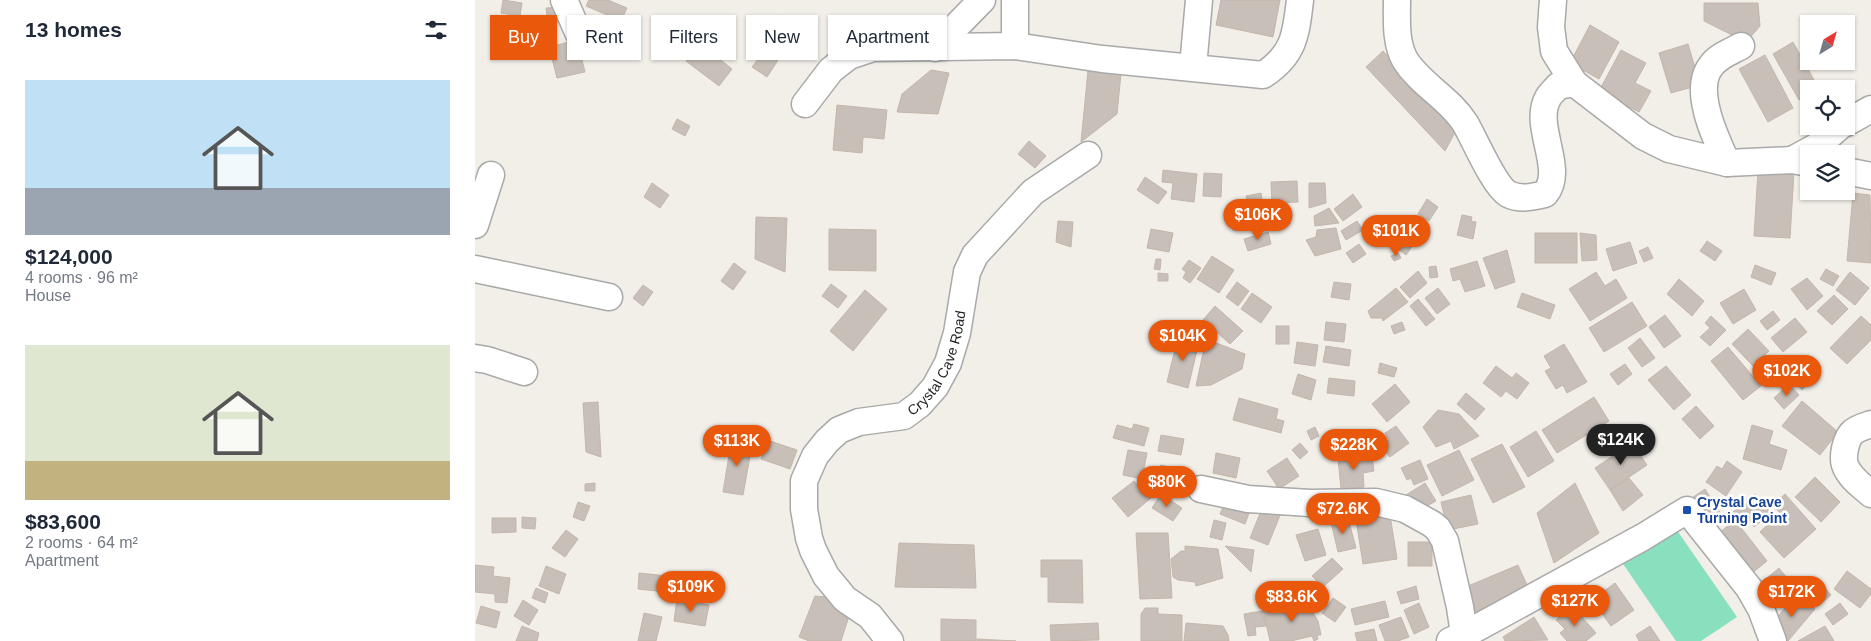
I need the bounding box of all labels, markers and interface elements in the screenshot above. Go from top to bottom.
chip: Buy [490,15,557,60]
chip: Rent [567,15,641,60]
chip: Filters [651,15,736,60]
chip: New [746,15,818,60]
chip: Apartment [828,15,947,60]
north arrow [1800,15,1855,70]
map controls [1800,15,1855,200]
icon: filters [422,16,450,44]
text: 13 homes [25,18,122,41]
button: locate [1800,80,1855,135]
icon: home [193,113,283,203]
button: layers [1800,145,1855,200]
pin: $106K [1223,198,1293,241]
text: $106K [1234,206,1282,223]
pin: $101K [1361,214,1431,257]
text: $101K [1372,222,1420,239]
text: $124,000 [25,245,113,268]
text: 4 rooms · 96 m² [25,269,138,286]
text: House [25,287,71,304]
street label: Crystal Cave Road [904,309,969,419]
pin: $104K [1148,320,1218,362]
text: $104K [1159,327,1207,344]
pin: $102K [1752,354,1822,397]
text: $102K [1763,362,1811,379]
icon: home [193,378,283,468]
pin: $113K [702,424,772,467]
pin: $124K [1586,424,1656,466]
pin: $228K [1319,428,1389,471]
text: $124K [1597,431,1645,448]
text: $113K [714,432,760,449]
text: $228K [1330,436,1378,453]
pin: $80K [1137,466,1197,508]
text: $80K [1148,473,1186,490]
pin: $72.6K [1302,492,1384,535]
place label: Crystal Cave Turning Point [1697,494,1787,526]
text: $72.6K [1317,500,1369,517]
marker: Crystal Cave Turning Point [1681,504,1693,516]
text: $83,600 [25,510,101,533]
text: 2 rooms · 64 m² [25,534,138,551]
text: Apartment [25,552,99,569]
pin: $109K [656,570,726,613]
pin: $172K [1757,576,1827,618]
text: $109K [667,578,715,595]
pin: $83.6K [1251,580,1333,623]
text: $172K [1768,583,1816,600]
pin: $127K [1540,584,1610,627]
text: $83.6K [1266,588,1318,605]
text: $127K [1551,592,1599,609]

